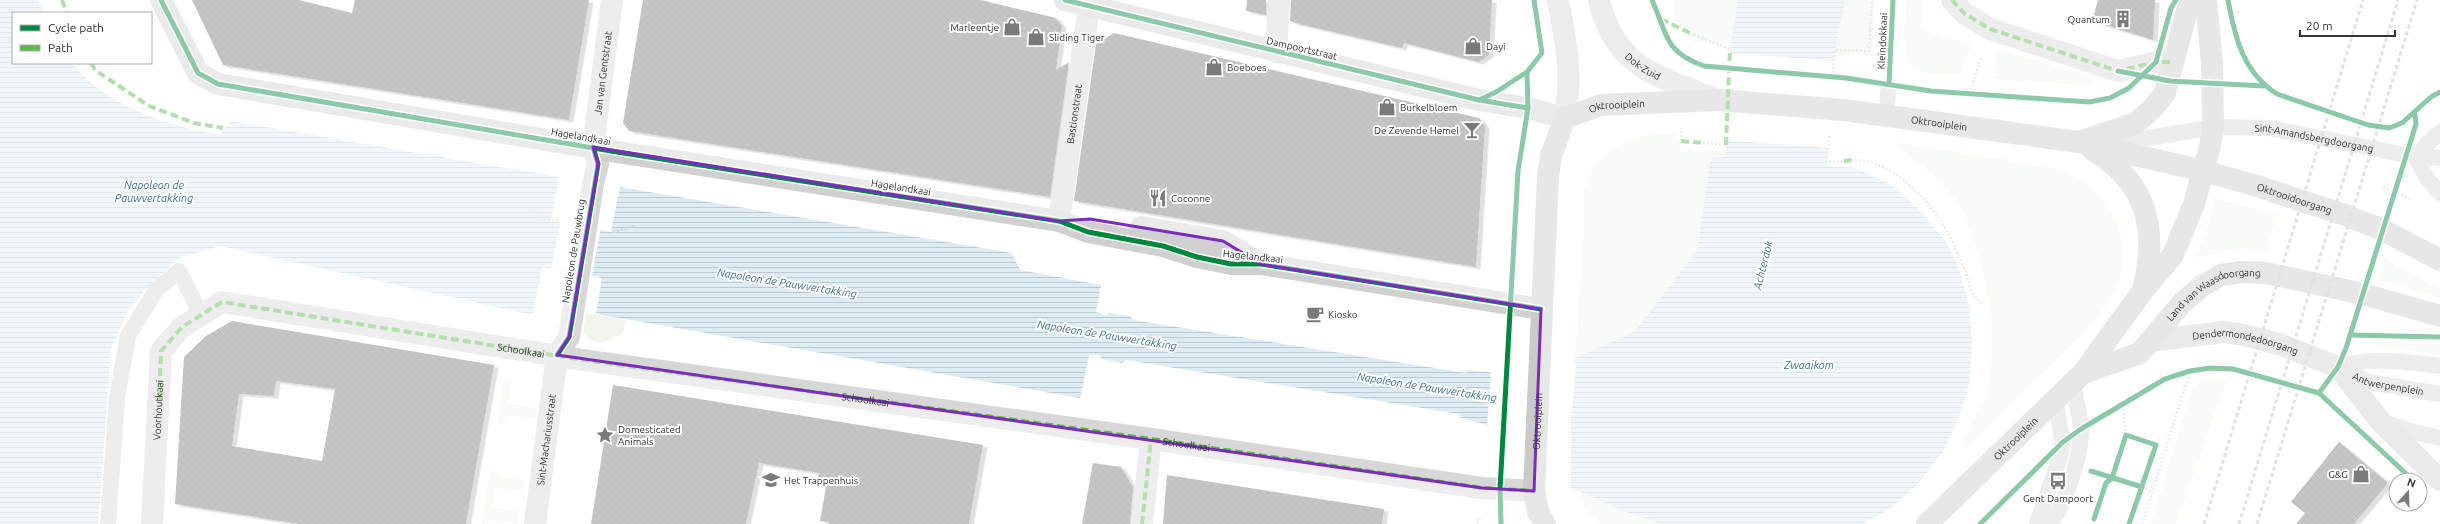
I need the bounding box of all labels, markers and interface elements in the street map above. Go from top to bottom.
building icon: Quantum [2113,9,2133,29]
legend [12,12,152,64]
street label: Kleindokkaai [1876,12,1889,70]
scale bar [2300,12,2395,38]
place label: Quantum [2067,14,2110,25]
shop icon: Marleentje [1002,17,1022,37]
text: 20 m [2306,19,2333,32]
text: Cycle path [48,21,104,34]
place label: Marleentje [950,22,999,33]
shop icon: Sliding Tiger [1026,27,1046,47]
street label: Jan van Gentstraat [592,30,614,115]
place label: Sliding Tiger [1049,32,1105,43]
street label: Dampoortstraat [1265,35,1338,62]
shop icon: Dayi [1463,36,1483,56]
text: Path [48,41,73,54]
place label: Dayi [1486,41,1505,52]
street label: Dok-Zuid [1623,51,1662,82]
shop icon: Boeboes [1204,57,1224,77]
place label: Boeboes [1227,62,1266,73]
street label: Bastionstraat [1065,84,1084,145]
shop icon: Burkelbloem [1377,97,1397,117]
street label: Oktrooiplein [1587,98,1645,115]
place label: Burkelbloem [1400,102,1457,113]
street label: Oktrooiplein [1910,114,1968,133]
bar icon: De Zevende Hemel [1462,120,1482,140]
street label: Sint-Amandsbergdoorgang [2254,123,2374,154]
place label: De Zevende Hemel [1374,125,1459,136]
street label: Hagelandkaai [550,126,612,147]
street label: Hagelandkaai [870,177,932,198]
water label: Napoleon de Pauwvertakking [115,179,193,204]
street label: Oktrooidoorgang [2255,181,2333,216]
restaurant icon: Coconne [1148,188,1168,208]
place label: Coconne [1171,193,1210,204]
street label: Napoleon de Pauwbrug [560,198,587,304]
water label: Achterdok [1751,239,1775,292]
street label: Hagelandkaai [1222,248,1284,265]
water label: Napoleon de Pauwvertakking [716,266,858,300]
street label: Land van Waasdoorgang [2164,267,2261,323]
cafe icon: Kiosko [1305,304,1325,324]
place label: Kiosko [1328,309,1358,320]
water label: Napoleon de Pauwvertakking [1036,318,1178,352]
street label: Dendermondedoorgang [2192,327,2300,357]
street label: Schoolkaai [497,341,545,360]
water label: Zwaaikom [1783,359,1834,371]
water label: Napoleon de Pauwvertakking [1356,370,1498,404]
street label: Antwerpenplein [2351,370,2424,397]
street label: Voorhoutkaai [151,380,165,441]
street label: Schoolkaai [841,391,890,409]
street label: Sint-Machariusstraat [535,393,558,486]
street label: Oktrooiplein [1531,393,1544,450]
street label: Oktrooiplein [1991,415,2040,463]
place label: Domesticated Animals [618,424,681,447]
place icon: Domesticated Animals [595,425,615,445]
street label: Schoolkaai [1162,436,1211,454]
shop icon: G&G [2351,464,2371,484]
place label: G&G [2328,469,2348,480]
school or university icon: Het Trappenhuis [761,470,781,490]
bus stop icon: Gent Dampoort [2048,471,2068,491]
north arrow [2388,472,2428,512]
place label: Het Trappenhuis [784,475,858,486]
text: N [2406,476,2417,490]
place label: Gent Dampoort [2023,493,2093,504]

